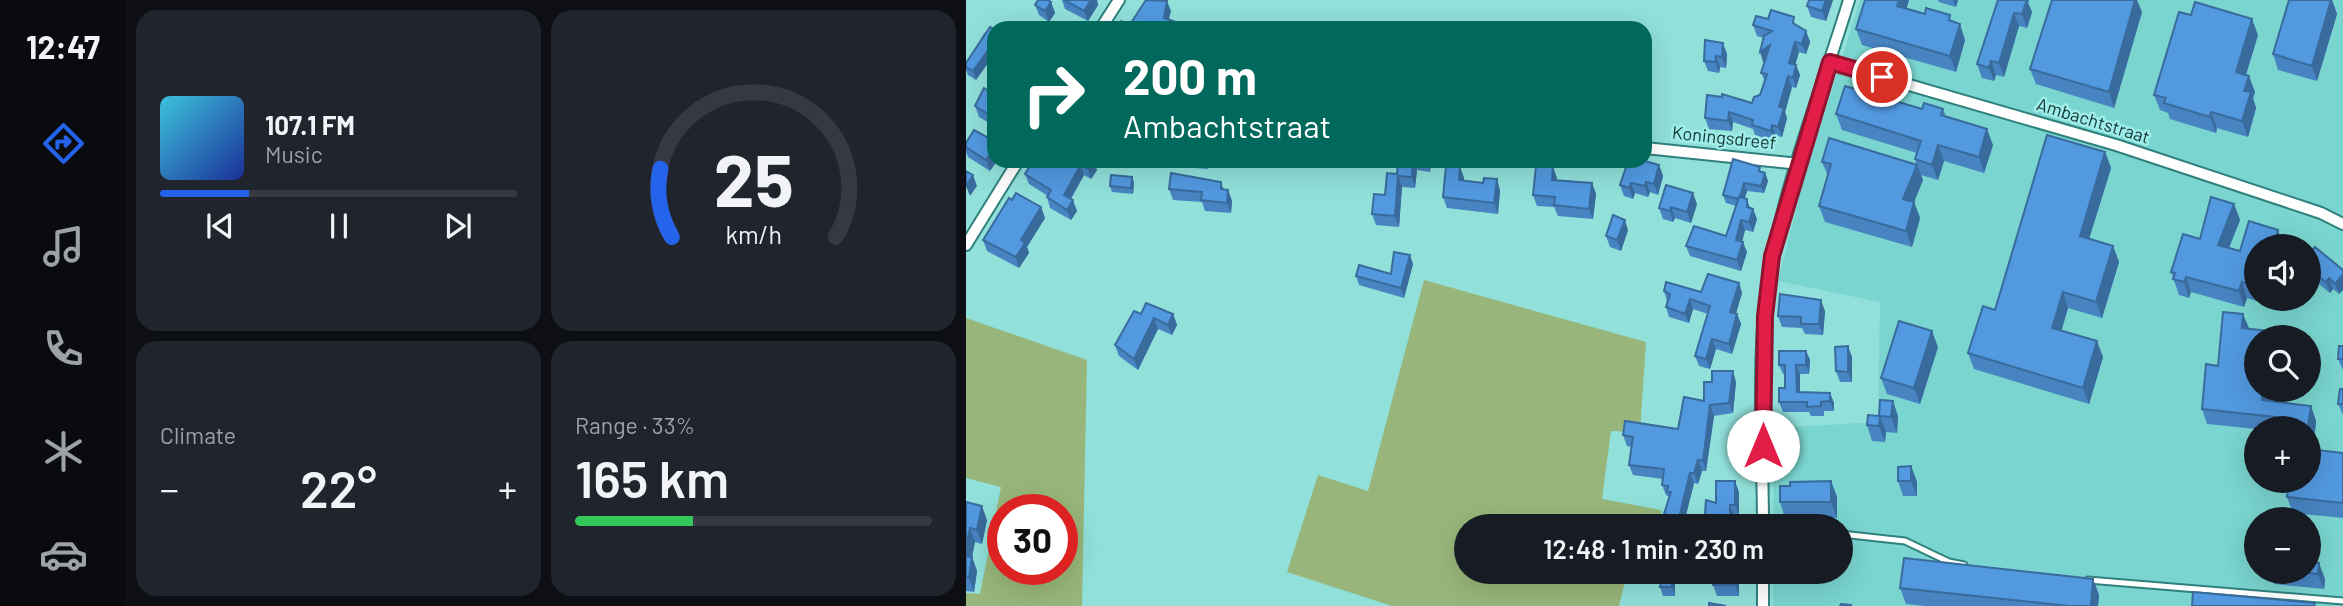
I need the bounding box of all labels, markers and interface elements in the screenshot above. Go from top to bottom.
text: 12:47 [26,27,100,65]
text: 200 m [1123,46,1257,105]
pin [1852,47,1912,107]
icon: right [1008,49,1099,140]
icon: arrive [1863,58,1901,96]
street label: Ambachtstraat [2034,92,2152,148]
text: Ambachtstraat [1123,106,1331,144]
text: 107.1 FM [265,109,355,140]
icon: directions [39,119,88,168]
street label: Koningsdreef [1671,121,1777,153]
text: 25 [713,134,794,222]
text: Music [265,140,323,168]
icon: previous [201,207,239,245]
icon: pause [320,207,358,245]
icon: next [439,207,477,245]
text: km/h [725,219,782,249]
icon: music [39,222,88,271]
map controls [2244,234,2321,584]
button: sound [2244,234,2321,311]
icon: phone [39,324,88,373]
button: search [2244,325,2321,402]
position arrow [1726,409,1800,483]
text: Range · 33% [575,411,695,439]
button: + [2244,416,2321,493]
text: Climate [160,421,236,449]
icon: climate [39,427,88,476]
text: 165 km [575,446,729,508]
text: 22° [300,456,377,518]
text: − [160,465,179,511]
text: + [498,465,517,511]
speed limit sign: 30 [987,494,1078,585]
button: − [2244,507,2321,584]
icon: car [39,530,88,579]
text: 12:48 · 1 min · 230 m [1543,533,1764,564]

